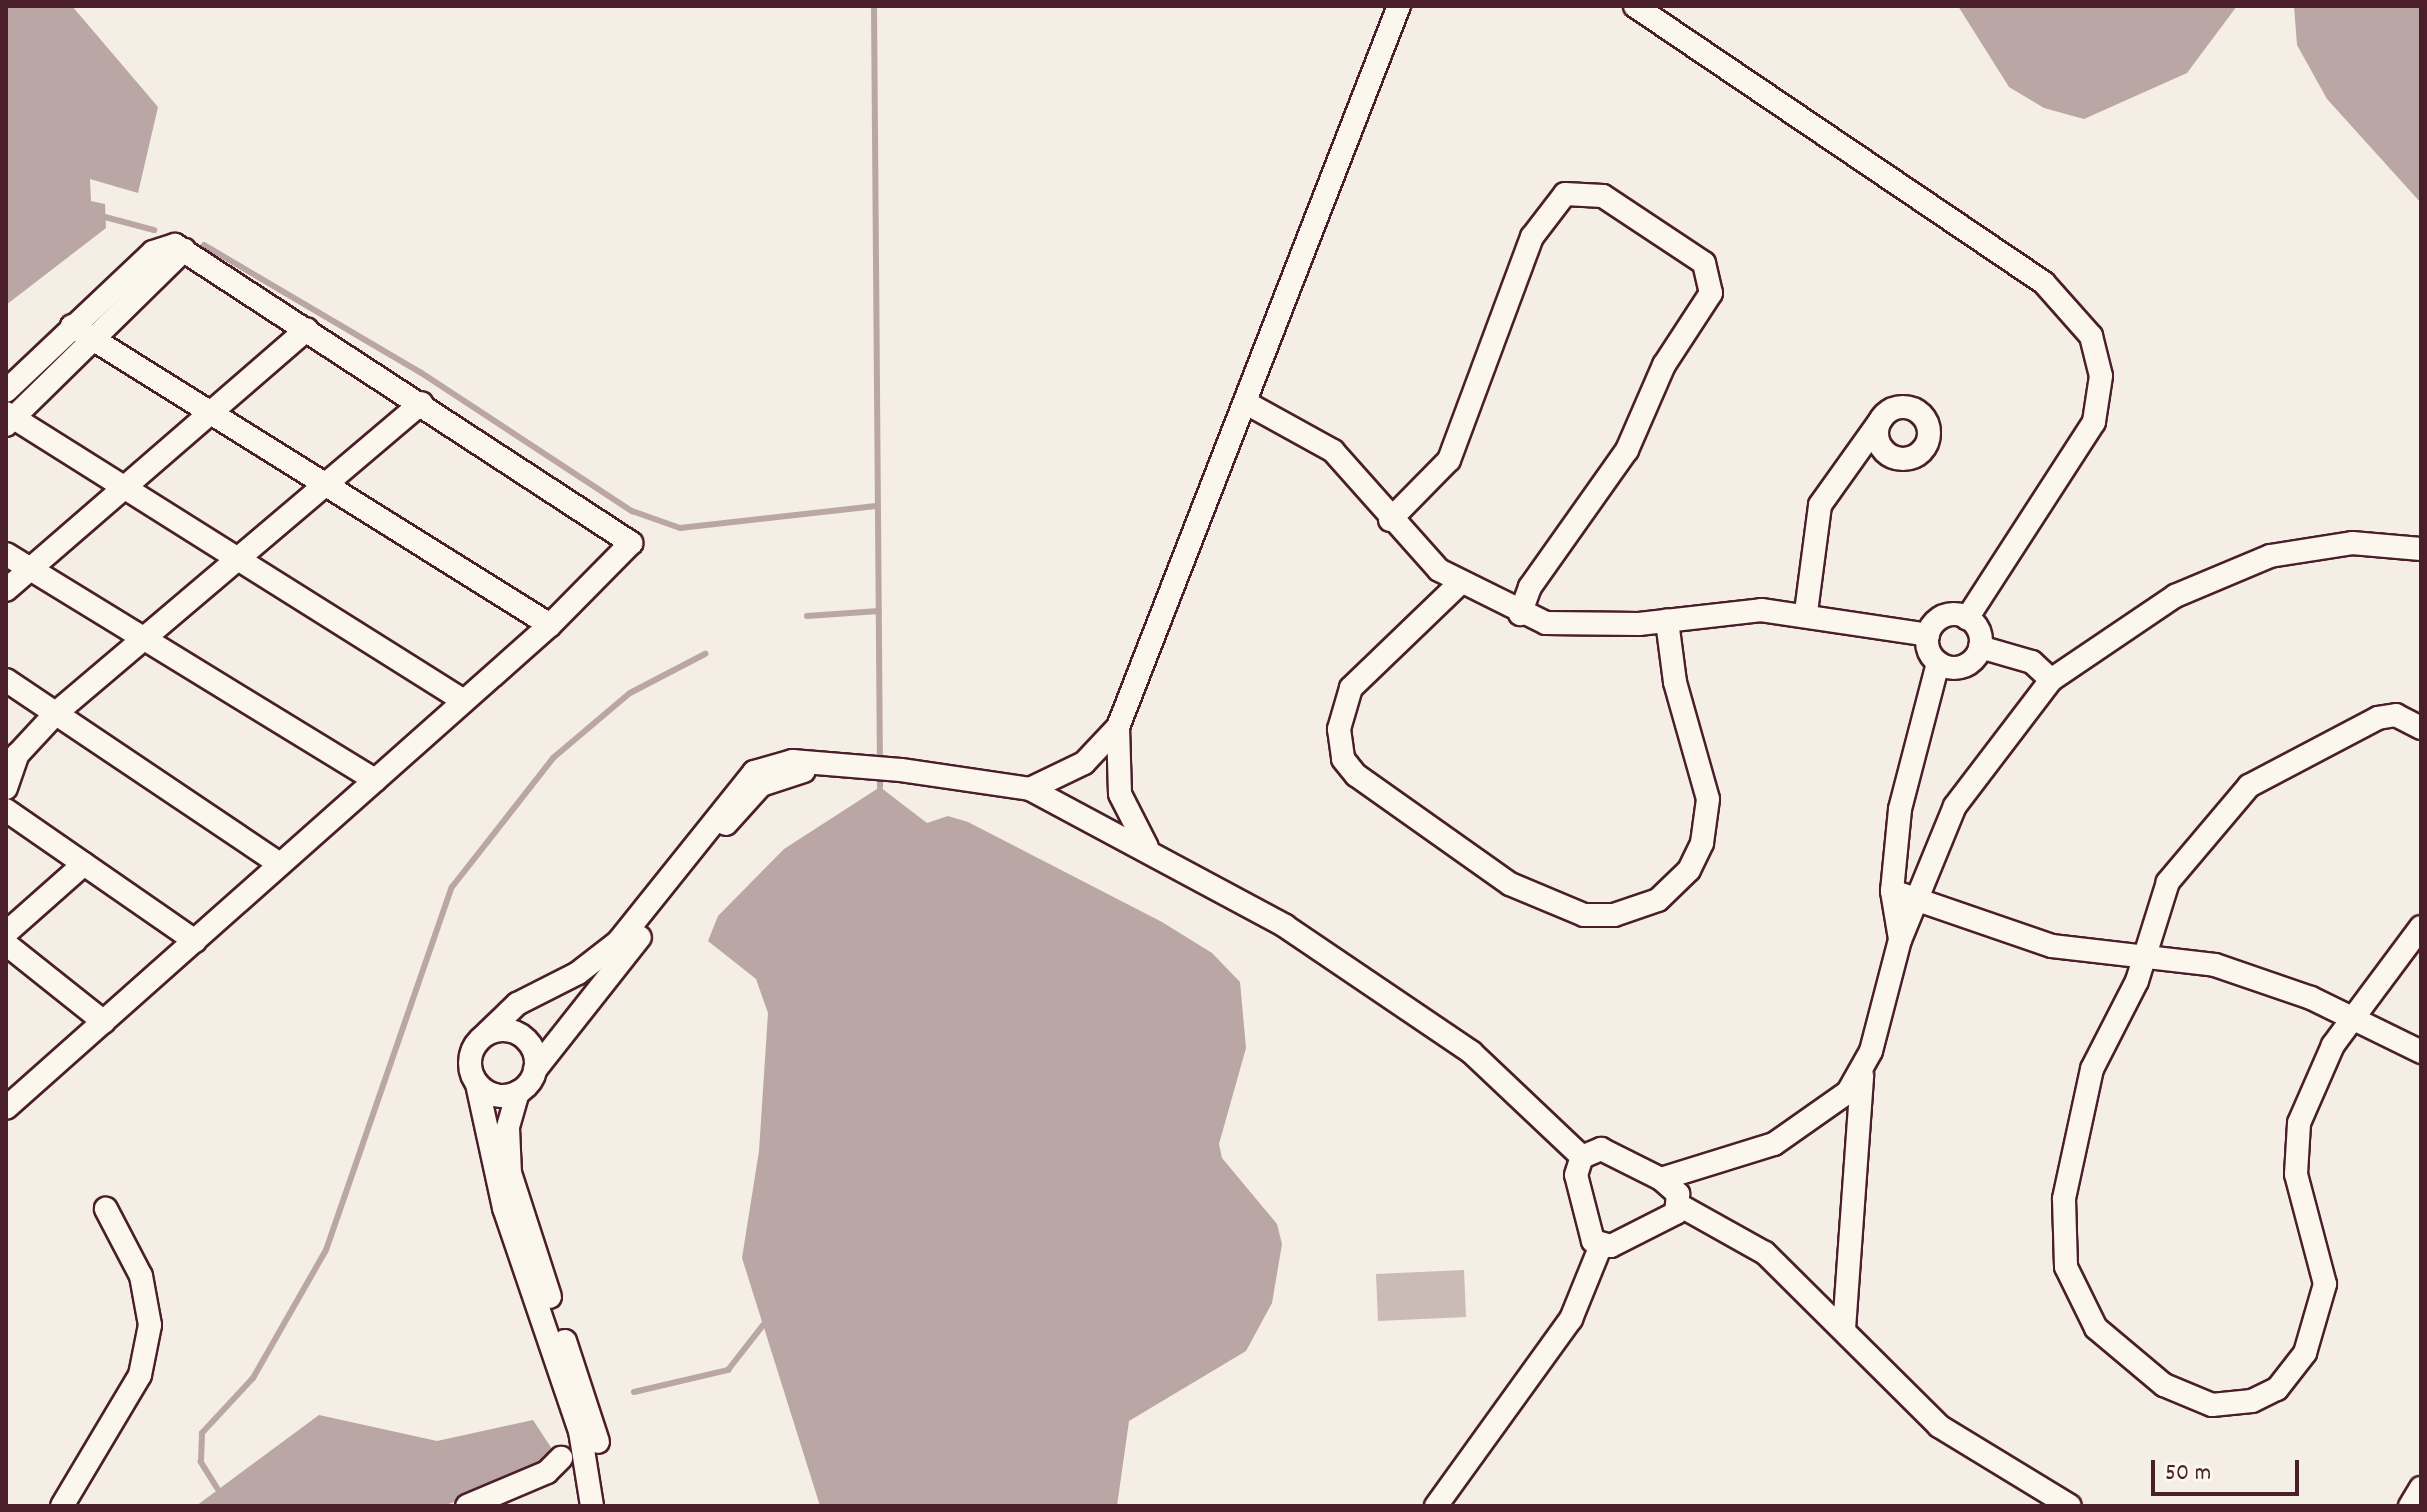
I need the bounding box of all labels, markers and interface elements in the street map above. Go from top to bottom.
scale bar [2155,1444,2303,1494]
text: 50 m [2165,1457,2211,1491]

